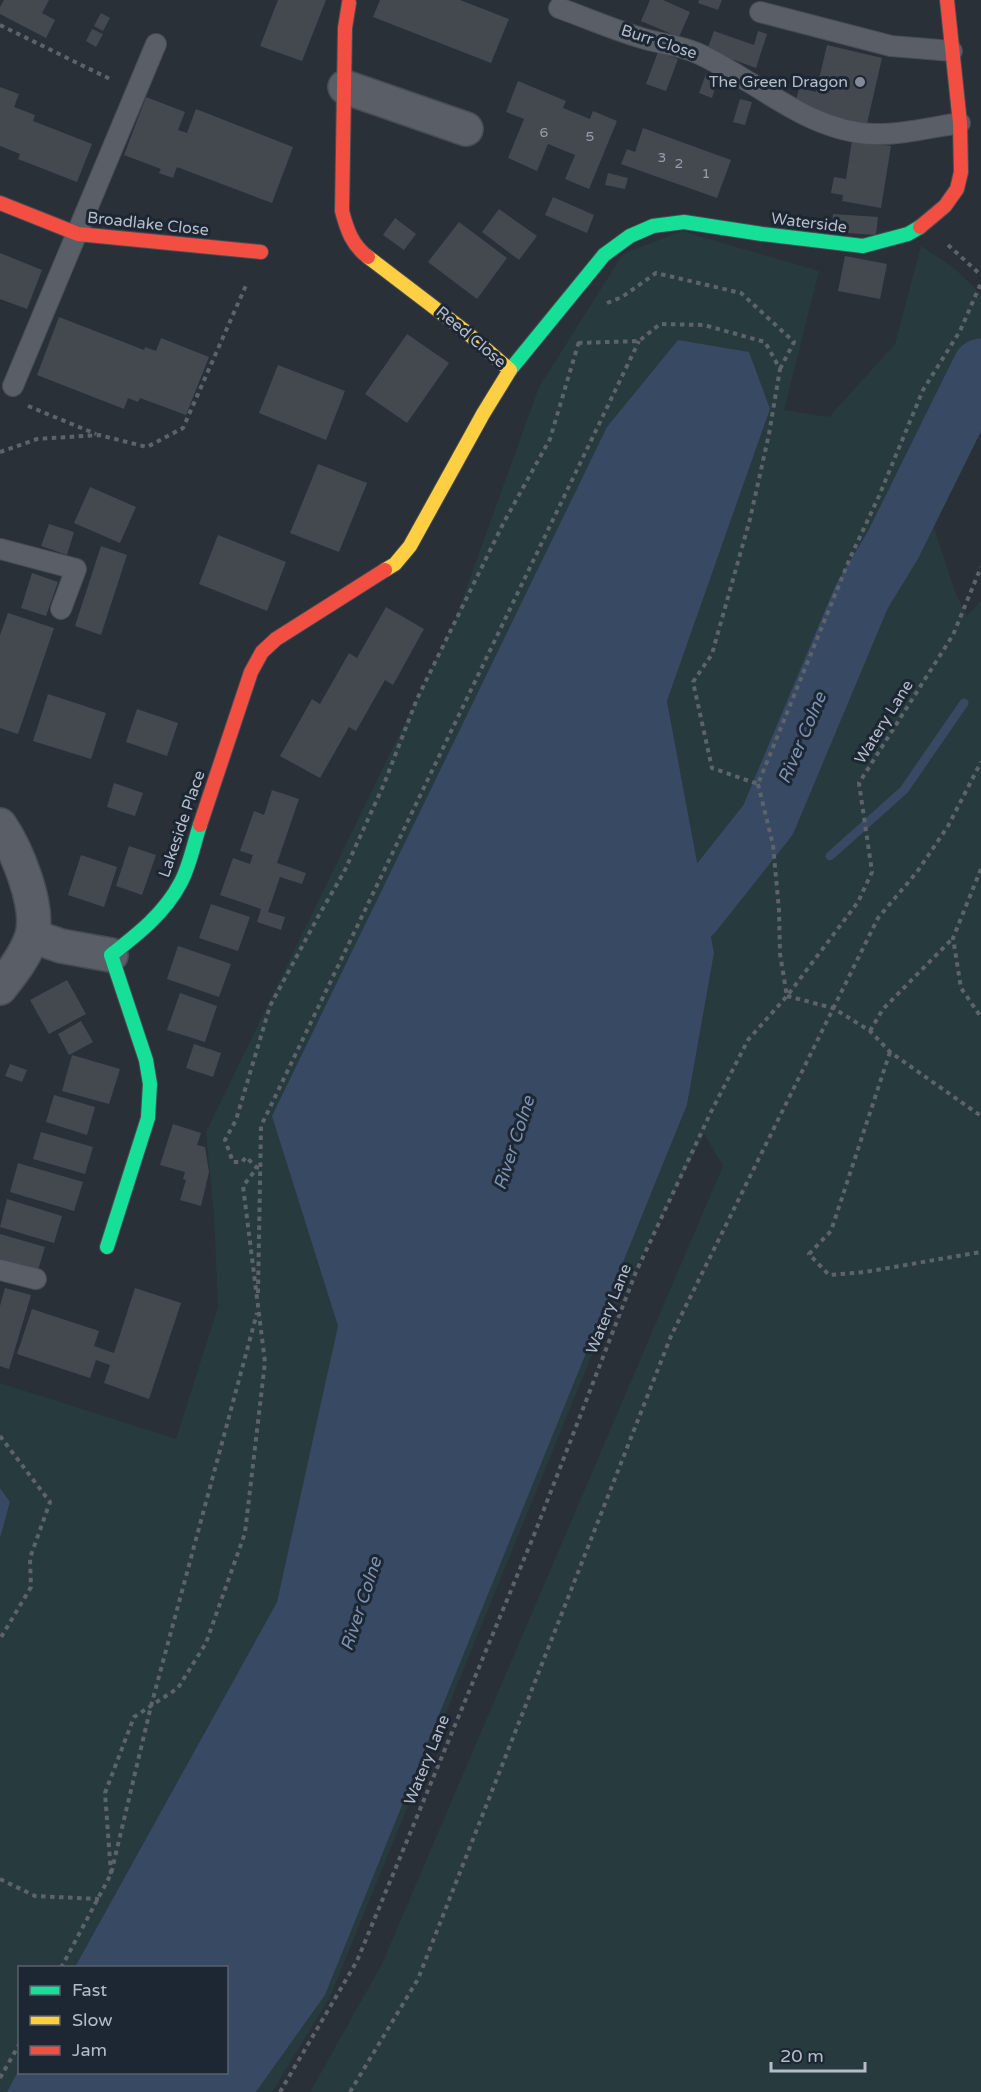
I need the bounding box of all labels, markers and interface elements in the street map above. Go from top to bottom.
street label: Burr Close [618,20,700,64]
place label: The Green Dragon [709,72,848,92]
marker: The Green Dragon [853,75,867,89]
house number: 6 [540,124,549,141]
house number: 5 [586,128,594,145]
house number: 3 [658,149,666,166]
house number: 2 [675,155,683,172]
house number: 1 [702,165,710,182]
street label: Broadlake Close [86,208,210,240]
street label: Waterside [770,208,848,238]
street label: Reed Close [432,302,510,372]
street label: Watery Lane [850,676,918,768]
water label: River Colne [773,688,831,787]
street label: Lakeside Place [154,768,210,880]
water label: River Colne [489,1093,540,1193]
street label: Watery Lane [582,1261,636,1357]
water label: River Colne [336,1554,387,1654]
street label: Watery Lane [400,1712,454,1808]
legend [18,1966,228,2074]
text: Fast [72,1979,107,2001]
text: Slow [72,2009,113,2031]
scale bar [771,2035,866,2073]
text: Jam [72,2039,107,2061]
text: 20 m [780,2045,824,2067]

